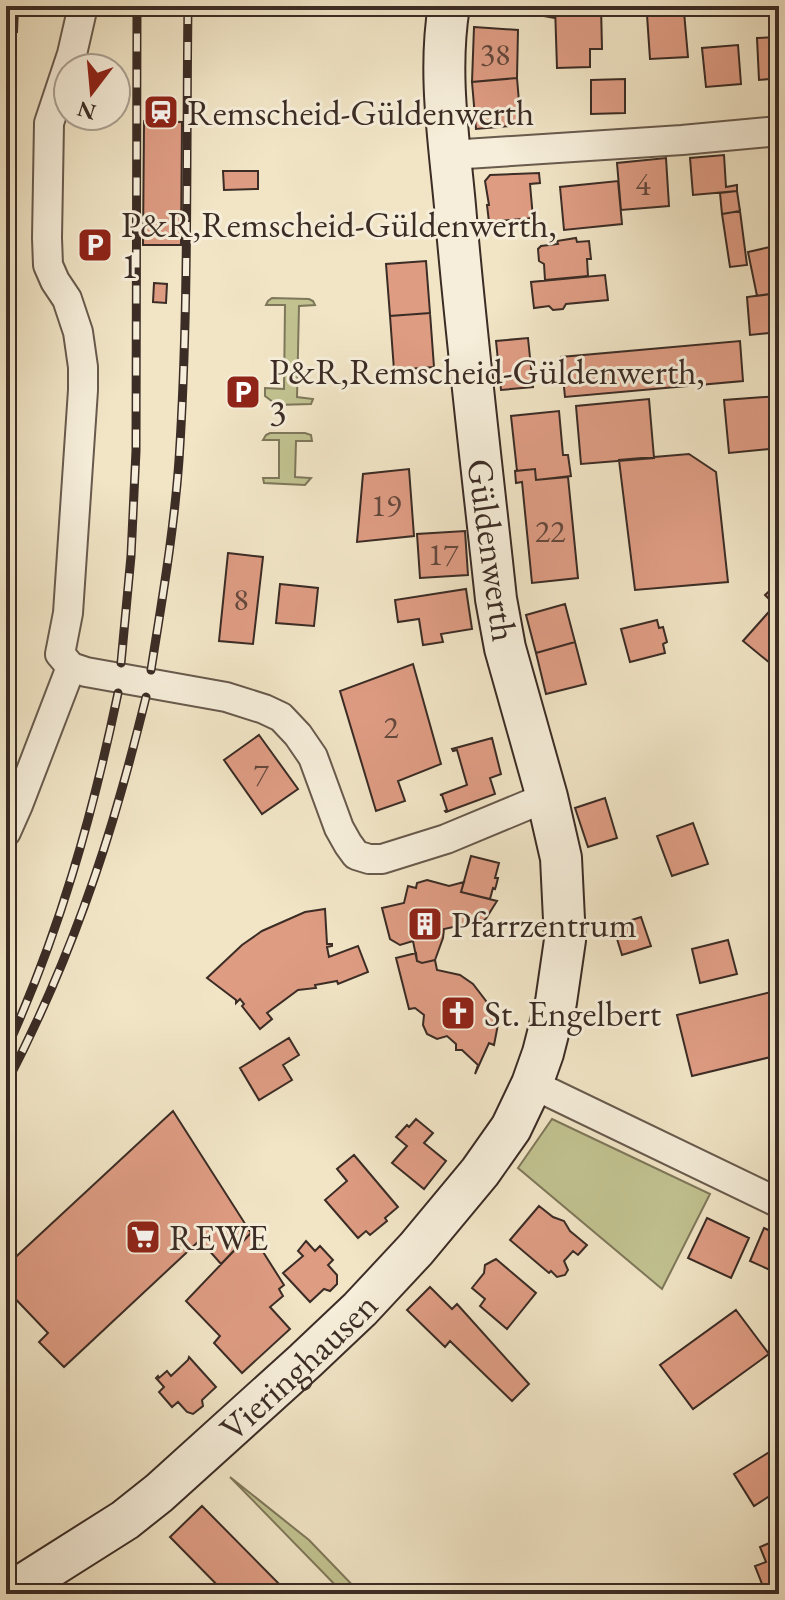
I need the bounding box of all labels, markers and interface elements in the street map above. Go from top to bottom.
house number: 38 [480,33,510,75]
north arrow [52,52,132,132]
place label: Remscheid-Güldenwerth [187,89,534,136]
station icon: Remscheid-Güldenwerth [142,93,180,131]
text: N [74,94,99,127]
house number: 4 [635,163,651,205]
place label: P&R,Remscheid-Güldenwerth, 1 [121,201,557,289]
parking icon: P&R,Remscheid-Güldenwerth, 1 [76,226,114,264]
place label: P&R,Remscheid-Güldenwerth, 3 [269,348,705,436]
parking icon: P&R,Remscheid-Güldenwerth, 3 [224,373,262,411]
street label: Güldenwerth [456,456,529,644]
house number: 19 [371,484,401,526]
house number: 22 [535,510,566,552]
house number: 17 [428,533,459,575]
house number: 8 [233,578,249,620]
house number: 2 [383,706,399,748]
house number: 7 [253,753,269,795]
place label: Pfarrzentrum [451,901,637,948]
building icon: Pfarrzentrum [406,905,444,943]
place label: St. Engelbert [484,990,662,1037]
church icon: St. Engelbert [439,994,477,1032]
place label: REWE [169,1214,268,1261]
supermarket icon: REWE [124,1218,162,1256]
street label: Vieringhausen [210,1282,388,1451]

